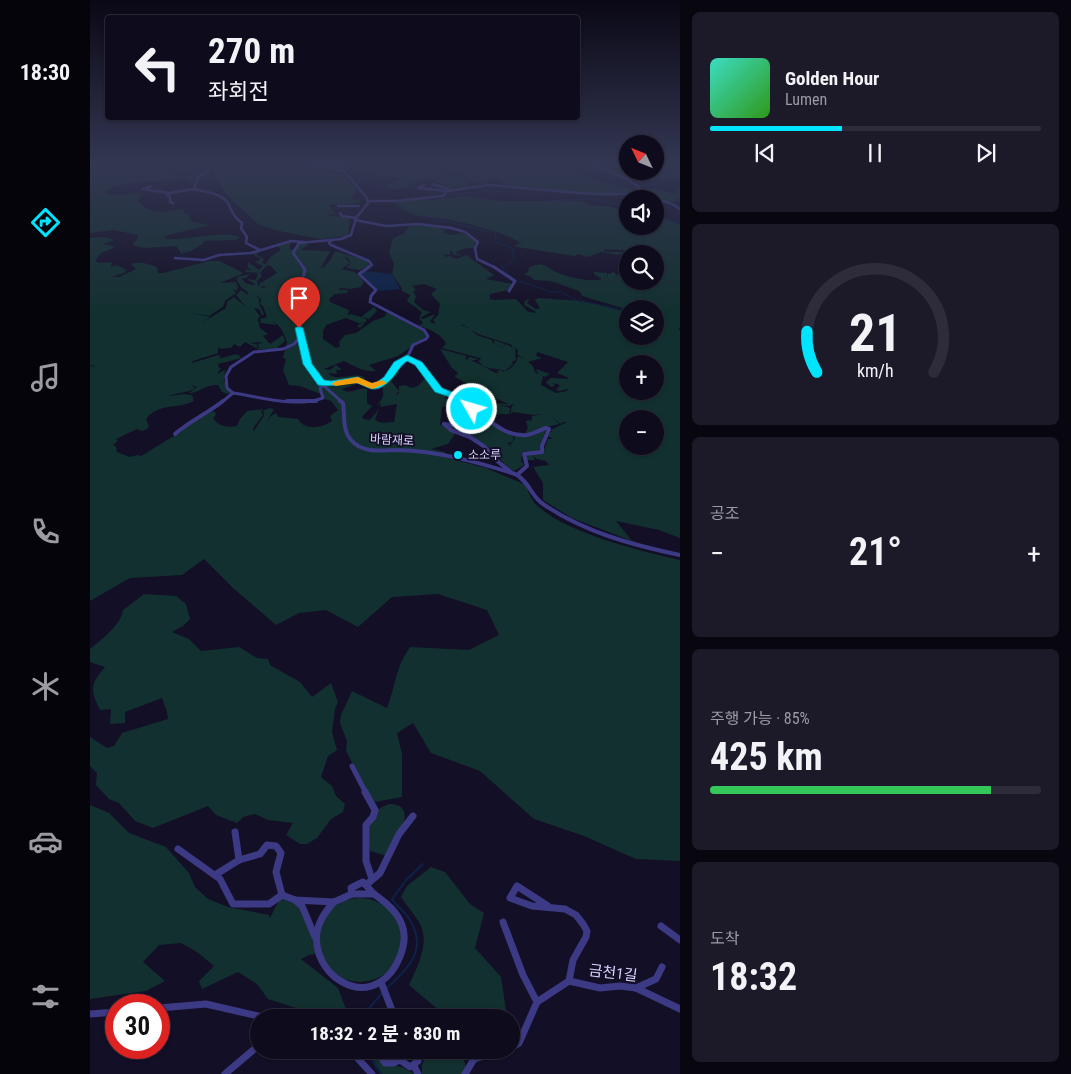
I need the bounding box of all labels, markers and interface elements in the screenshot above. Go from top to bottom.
text: 270 m [208,31,295,72]
icon: left [125,35,190,100]
text: 18:30 [20,60,70,85]
text: Golden Hour [785,67,879,90]
text: 좌회전 [208,79,269,104]
text: Lumen [785,90,827,109]
north arrow [619,135,664,180]
map controls [619,135,664,455]
icon: previous [751,139,779,167]
icon: pause [861,139,889,167]
icon: next [972,139,1000,167]
button: sound [619,190,664,235]
icon: directions [28,205,63,240]
button: search [619,245,664,290]
pin [278,277,320,328]
icon: arrive [285,284,313,312]
button: layers [619,300,664,345]
text: 21 [849,303,902,364]
button: + [619,355,664,400]
icon: music [28,360,63,395]
text: km/h [857,360,894,381]
position arrow [445,382,497,434]
button: − [619,410,664,455]
street label: 바람재로 [370,432,414,448]
place label: 소소루 [468,448,501,462]
marker: 소소루 [452,449,464,461]
text: 공조 [710,504,739,523]
icon: phone [28,514,63,549]
text: 21° [849,530,902,574]
text: − [710,537,724,570]
text: + [1027,537,1041,570]
icon: climate [28,669,63,704]
text: 주행 가능 · 85% [710,709,810,728]
text: 425 km [710,735,823,779]
icon: car [28,824,63,859]
text: 도착 [710,929,739,948]
text: 18:32 [710,955,797,999]
street label: 금천1길 [588,961,638,985]
icon: filters [28,979,63,1014]
speed limit sign: 30 [105,994,170,1059]
text: 18:32 · 2 분 · 830 m [310,1022,460,1045]

